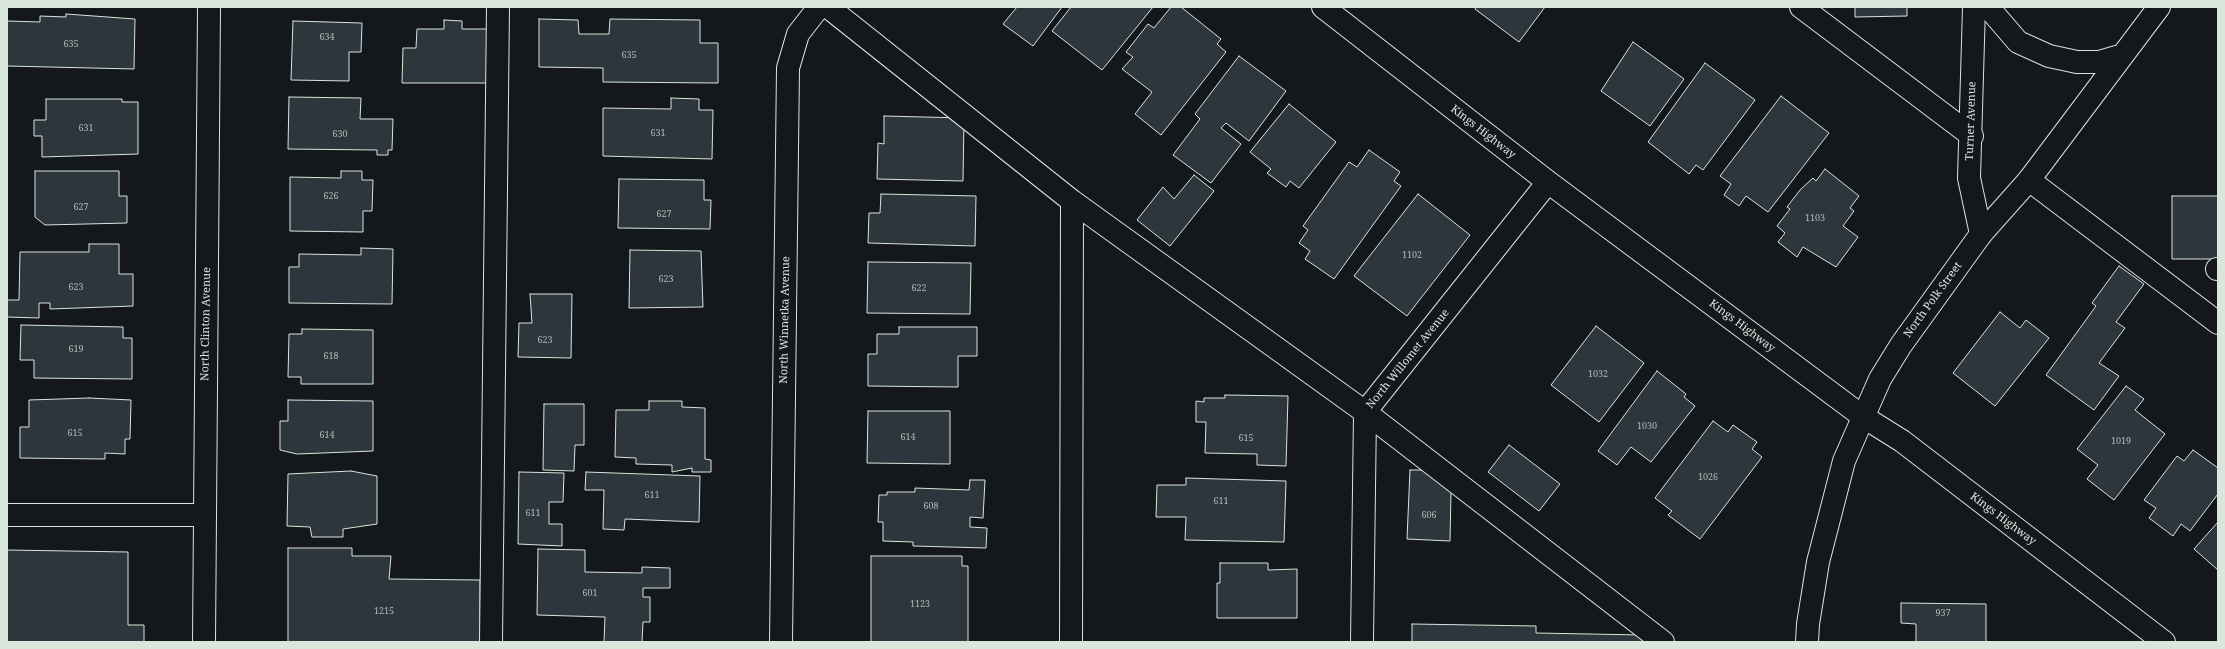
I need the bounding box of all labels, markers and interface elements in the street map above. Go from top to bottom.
house number: 634 [319,32,335,42]
house number: 635 [63,39,79,49]
house number: 635 [621,50,637,60]
street label: Turner Avenue [1963,81,1979,161]
street label: Kings Highway [1448,103,1518,161]
house number: 631 [78,123,94,133]
house number: 631 [650,128,666,138]
house number: 630 [332,129,348,139]
house number: 626 [323,191,339,201]
house number: 627 [73,202,89,212]
house number: 627 [656,209,672,219]
house number: 1103 [1805,213,1825,223]
house number: 1102 [1402,250,1422,260]
street label: North Winnetka Avenue [777,256,793,384]
street label: North Polk Street [1901,260,1965,340]
street label: North Clinton Avenue [198,267,214,381]
house number: 623 [658,274,674,284]
house number: 623 [68,282,84,292]
house number: 622 [911,283,927,293]
street label: Kings Highway [1707,297,1777,355]
street label: North Willomet Avenue [1364,307,1452,411]
house number: 623 [537,335,553,345]
house number: 619 [68,344,84,354]
house number: 618 [323,351,339,361]
house number: 1032 [1588,369,1608,379]
house number: 1030 [1637,421,1657,431]
house number: 615 [67,428,83,438]
house number: 614 [319,430,335,440]
house number: 614 [900,432,916,442]
house number: 615 [1238,433,1254,443]
house number: 1019 [2111,436,2131,446]
house number: 1026 [1698,472,1718,482]
house number: 611 [644,490,660,500]
street label: Kings Highway [1968,490,2038,548]
house number: 611 [1213,496,1229,506]
house number: 608 [923,501,939,511]
house number: 611 [525,508,541,518]
house number: 606 [1421,510,1437,520]
house number: 601 [582,588,598,598]
house number: 1123 [910,599,930,609]
house number: 1215 [374,606,394,616]
house number: 937 [1935,608,1951,618]

